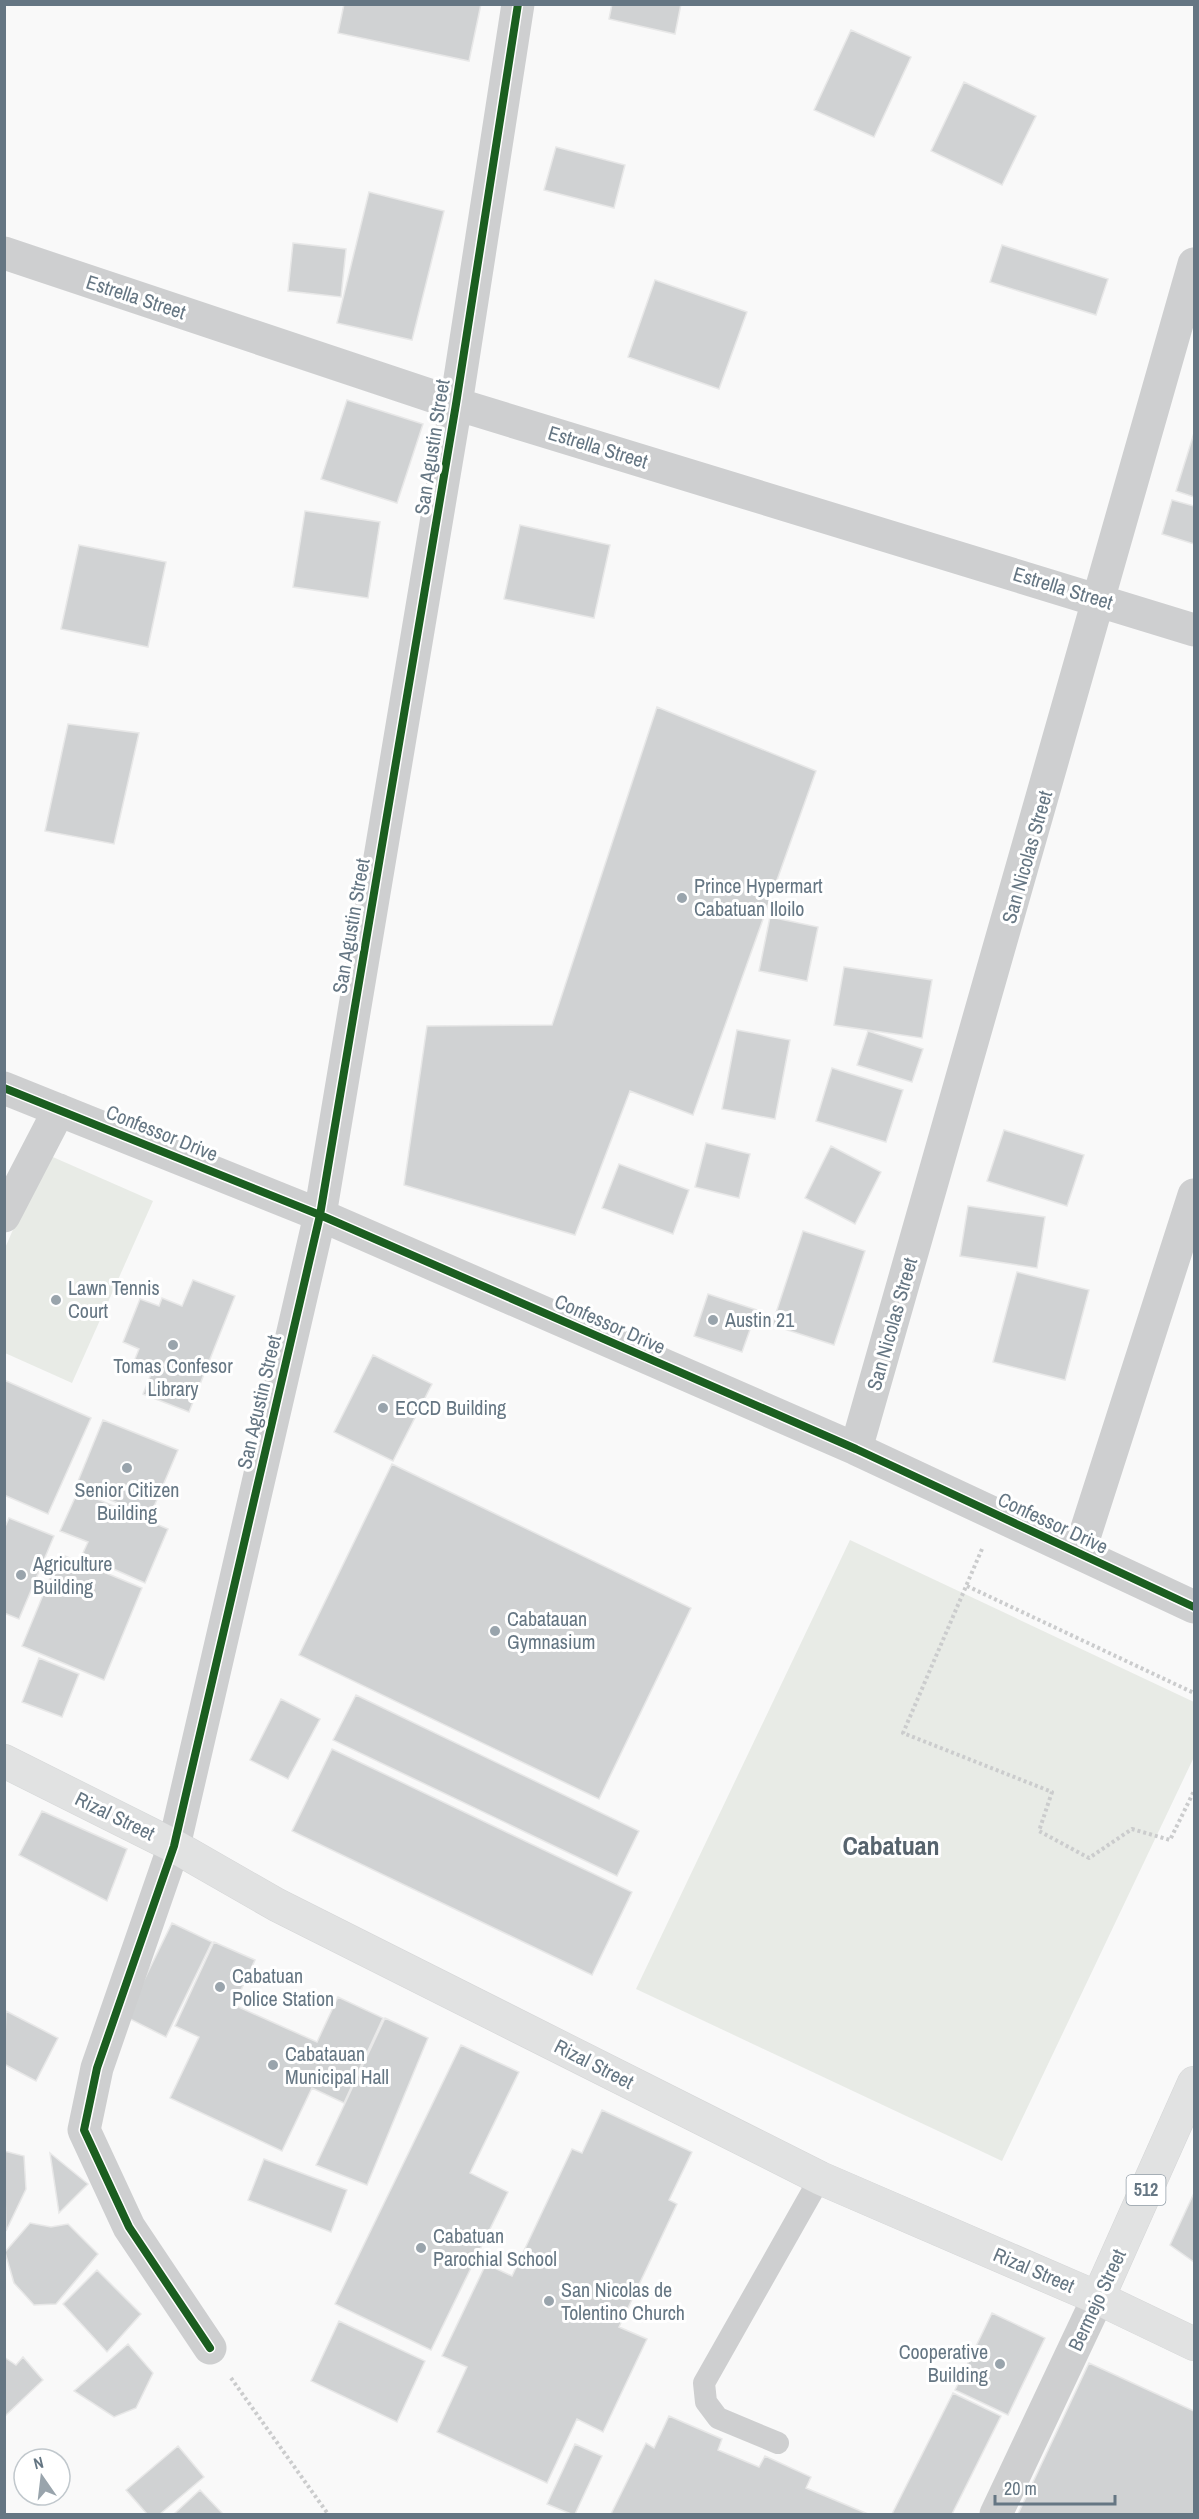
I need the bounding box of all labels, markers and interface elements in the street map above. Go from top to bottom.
street label: Estrella Street [83,268,190,325]
street label: San Agustin Street [407,377,456,517]
street label: Estrella Street [545,419,652,475]
street label: Estrella Street [1010,560,1117,616]
street label: San Nicolas Street [995,787,1058,926]
street label: San Agustin Street [325,856,376,996]
place label: Prince Hypermart Cabatuan Iloilo [694,872,823,922]
marker: Prince Hypermart Cabatuan Iloilo [675,891,689,905]
street label: Confessor Drive [102,1098,222,1167]
street label: San Nicolas Street [860,1254,923,1393]
place label: Lawn Tennis Court [68,1274,160,1324]
street label: Confessor Drive [551,1287,670,1360]
marker: Lawn Tennis Court [49,1293,63,1307]
place label: Austin 21 [724,1306,794,1333]
marker: Austin 21 [706,1313,720,1327]
street label: San Agustin Street [230,1332,287,1472]
marker: Tomas Confesor Library [166,1338,180,1352]
place label: Tomas Confesor Library [113,1352,233,1402]
place label: ECCD Building [395,1394,506,1421]
marker: ECCD Building [376,1401,390,1415]
marker: Senior Citizen Building [120,1461,134,1475]
place label: Senior Citizen Building [75,1476,179,1526]
street label: Confessor Drive [994,1485,1113,1560]
place label: Agriculture Building [32,1550,112,1600]
marker: Agriculture Building [14,1568,28,1582]
place label: Cabatauan Gymnasium [507,1605,595,1655]
marker: Cabatauan Gymnasium [488,1624,502,1638]
street label: Rizal Street [71,1785,160,1847]
district label: Cabatuan [842,1828,940,1863]
place label: Cabatuan Police Station [232,1962,334,2012]
marker: Cabatuan Police Station [213,1980,227,1994]
street label: Rizal Street [550,2032,639,2095]
place label: Cabatauan Municipal Hall [285,2040,389,2090]
marker: Cabatauan Municipal Hall [266,2058,280,2072]
road number: 512 [1126,2175,1166,2205]
place label: Cabatuan Parochial School [433,2222,557,2272]
street label: Rizal Street [989,2240,1079,2299]
marker: Cabatuan Parochial School [414,2241,428,2255]
street label: Bermejo Street [1061,2244,1132,2355]
place label: San Nicolas de Tolentino Church [561,2276,685,2326]
marker: San Nicolas de Tolentino Church [542,2294,556,2308]
place label: Cooperative Building [899,2338,988,2388]
marker: Cooperative Building [993,2357,1007,2371]
north arrow [12,2447,72,2507]
text: N [31,2451,46,2474]
scale bar [995,2468,1115,2506]
text: 20 m [1004,2476,1037,2501]

